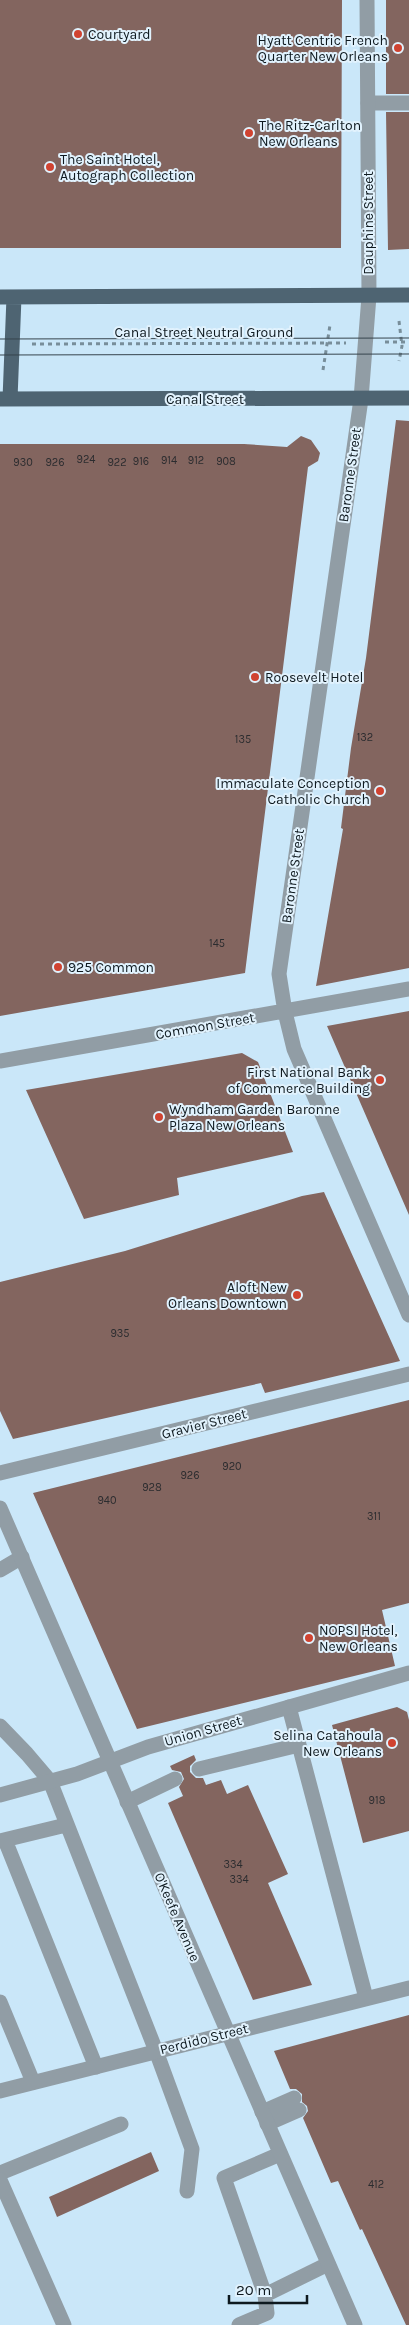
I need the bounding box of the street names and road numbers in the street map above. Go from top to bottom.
street label: Dauphine Street [360,171,377,275]
street label: Canal Street Neutral Ground [115,324,293,341]
street label: Canal Street [166,391,244,408]
street label: Baronne Street [335,427,365,523]
street label: Baronne Street [278,828,308,924]
street label: Common Street [154,1009,256,1043]
street label: Gravier Street [160,1405,248,1443]
street label: Union Street [162,1712,244,1750]
street label: O'Keefe Avenue [151,1870,203,1964]
street label: Perdido Street [158,2020,250,2058]

